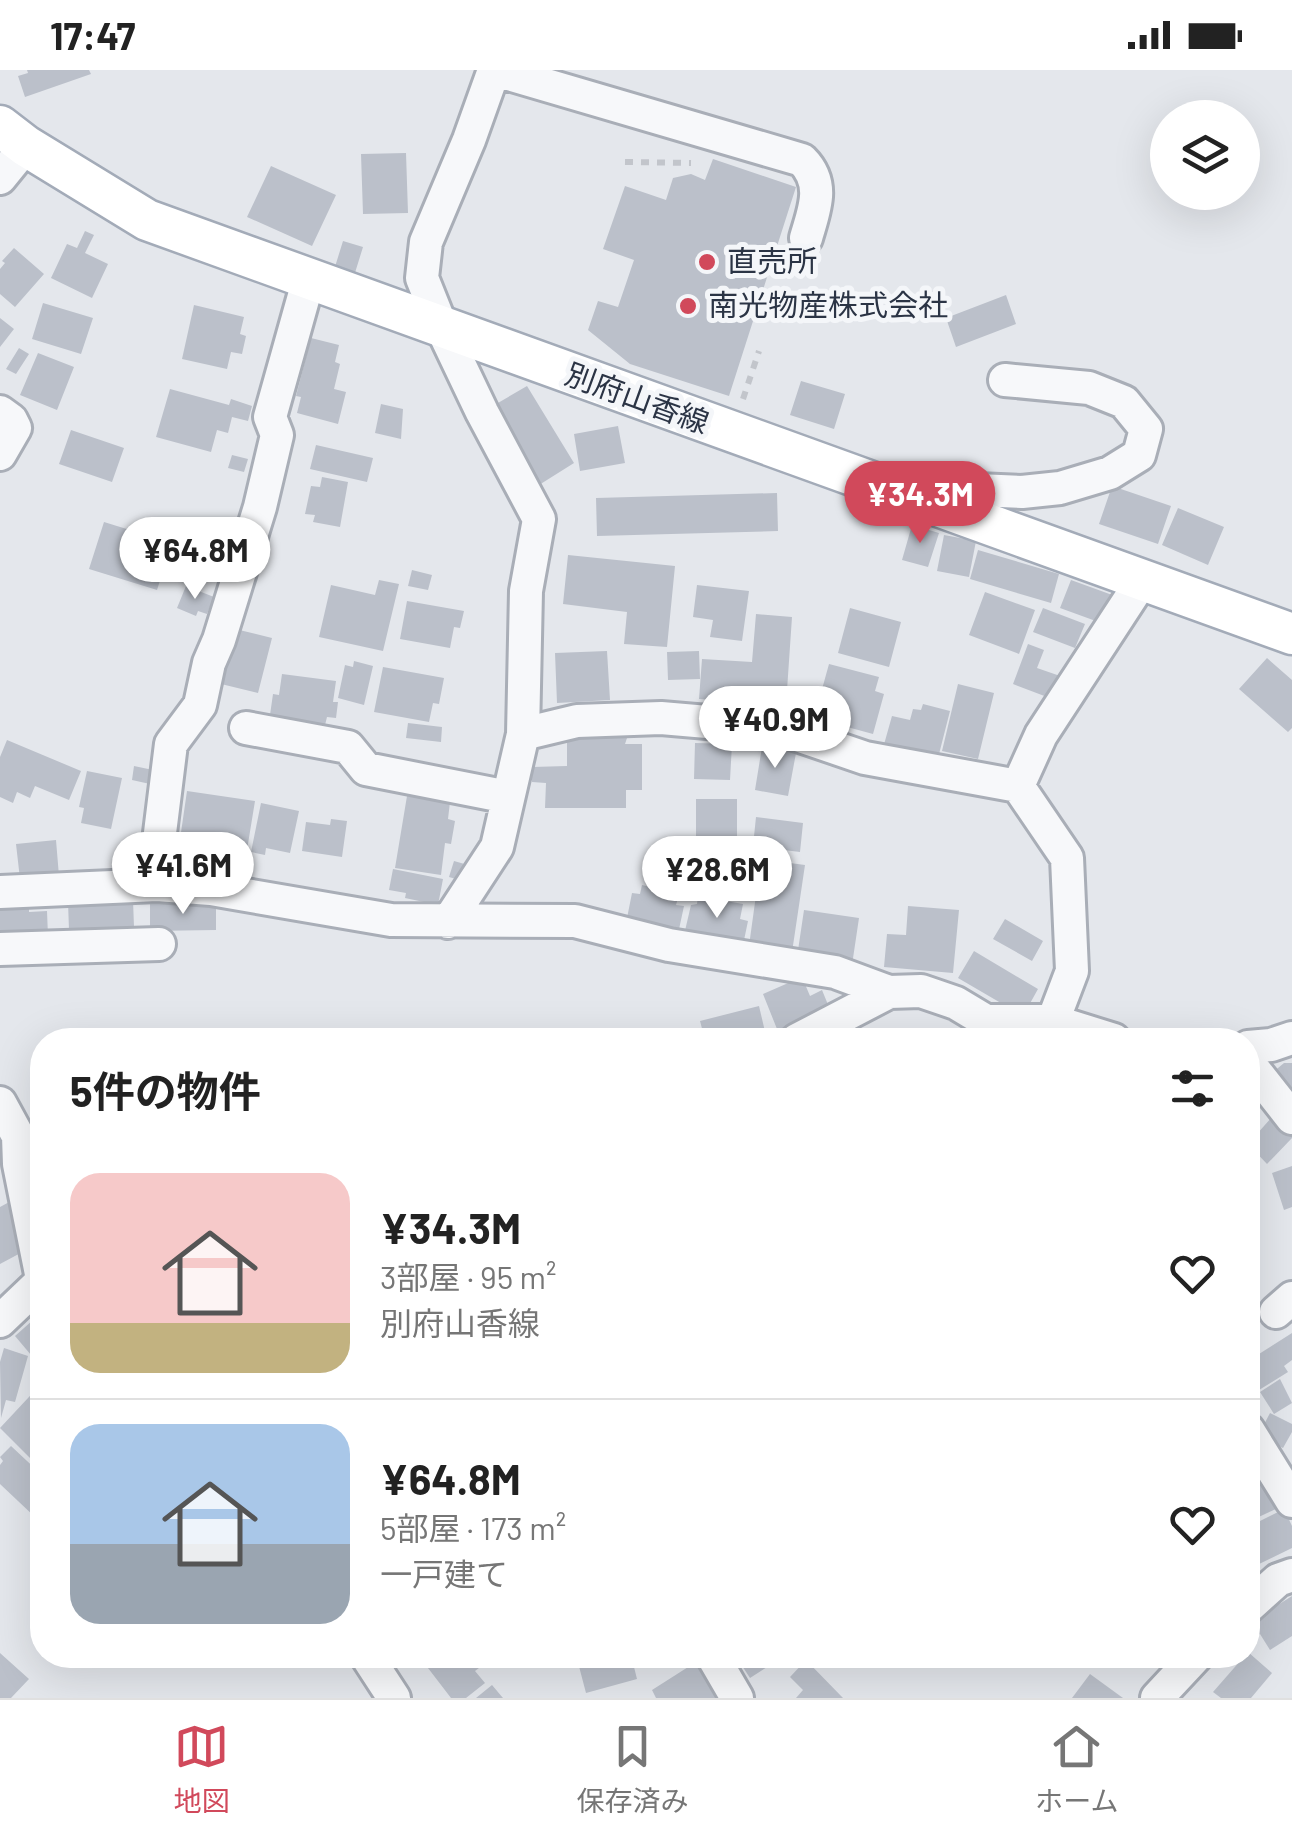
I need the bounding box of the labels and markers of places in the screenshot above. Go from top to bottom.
place label: 直売所 [727,242,817,278]
marker: 直売所 [696,251,718,273]
place label: 南光物産株式会社 [708,286,948,322]
marker: 南光物産株式会社 [677,295,699,317]
pin: ¥34.3M [839,461,1001,546]
pin: ¥64.8M [114,517,276,602]
pin: ¥40.9M [694,686,856,771]
pin: ¥41.6M [102,832,264,917]
pin: ¥28.6M [636,836,798,921]

